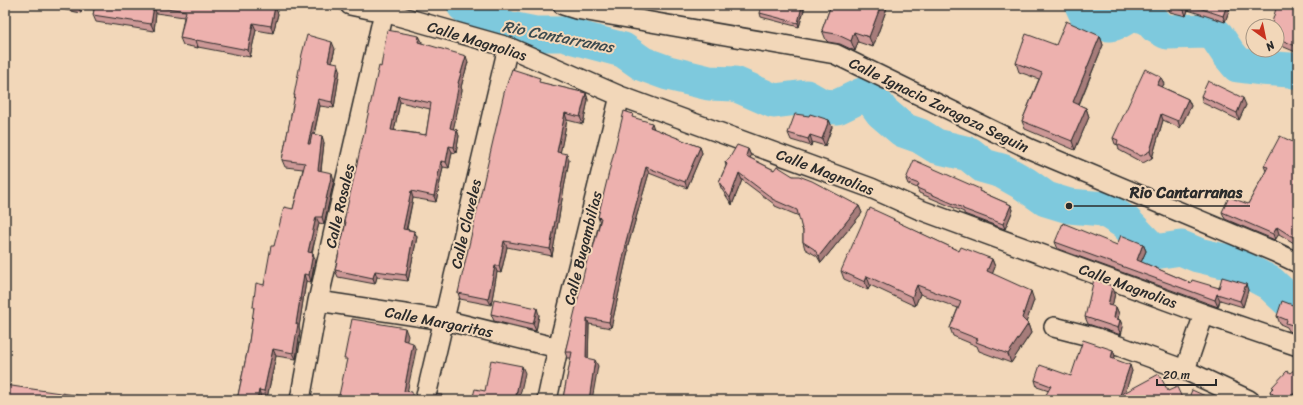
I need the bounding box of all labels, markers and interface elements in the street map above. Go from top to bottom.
water label: Rio Cantarranas [500,12,618,62]
street label: Calle Magnolias [424,14,531,69]
north arrow [1245,18,1285,58]
text: N [1261,35,1279,56]
street label: Calle Ignacio Zaragoza Seguin [845,50,1033,160]
street label: Calle Magnolias [772,141,878,203]
street label: Calle Rosales [318,161,362,251]
street label: Calle Claveles [443,176,489,271]
callout: Rio Cantarranas [1121,178,1250,206]
text: Rio Cantarranas [1129,178,1243,207]
street label: Calle Bugambilias [556,188,610,308]
street label: Calle Magnolias [1075,256,1182,316]
street label: Calle Margaritas [383,299,495,345]
scale bar [1157,361,1216,387]
text: 20 m [1163,364,1190,386]

